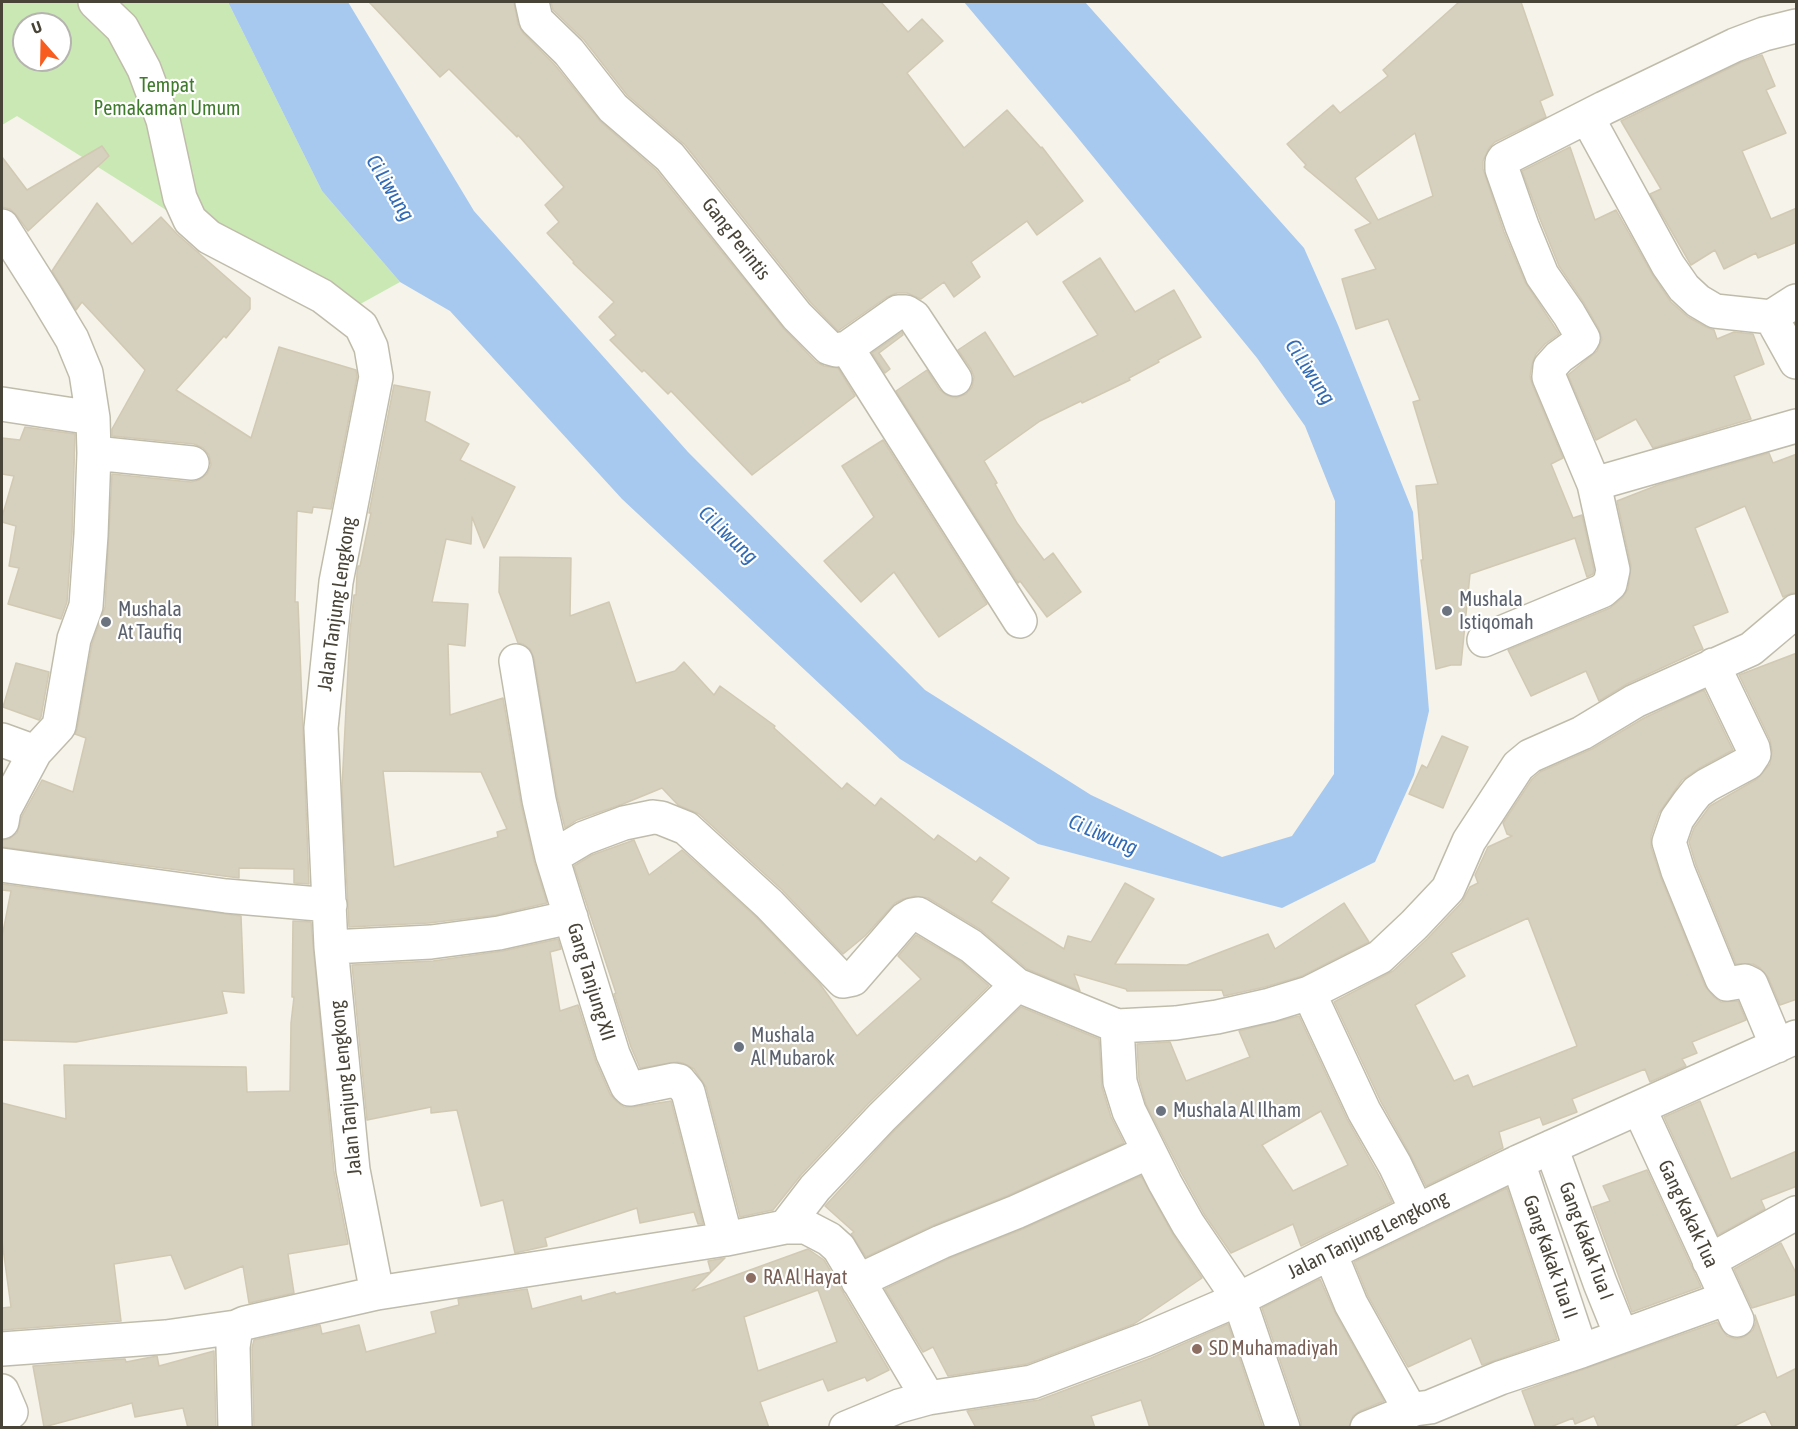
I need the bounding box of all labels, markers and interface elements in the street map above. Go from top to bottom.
north arrow [12,12,72,72]
text: U [29,17,44,37]
park label: Tempat Pemakaman Umum [94,74,240,121]
water label: Ci Liwung [360,150,420,226]
street label: Gang Perintis [697,193,775,285]
water label: Ci Liwung [1280,335,1340,409]
water label: Ci Liwung [693,501,763,569]
street label: Jalan Tanjung Lengkong [313,515,361,693]
place label: Mushala Istiqomah [1459,588,1534,635]
place label: Mushala At Taufiq [118,598,182,645]
marker: Mushala Istiqomah [1440,604,1454,618]
marker: Mushala At Taufiq [99,615,113,629]
water label: Ci Liwung [1065,809,1141,861]
street label: Gang Tanjung XII [562,920,620,1044]
street label: Jalan Tanjung Lengkong [325,999,367,1177]
place label: Mushala Al Mubarok [751,1024,835,1071]
marker: Mushala Al Mubarok [732,1040,746,1054]
place label: Mushala Al Ilham [1173,1099,1301,1123]
marker: Mushala Al Ilham [1154,1104,1168,1118]
street label: Gang Kakak Tua [1653,1156,1723,1272]
street label: Gang Kakak Tua I [1554,1179,1618,1303]
street label: Jalan Tanjung Lengkong [1284,1186,1452,1284]
street label: Gang Kakak Tua II [1518,1192,1582,1322]
place label: RA Al Hayat [763,1266,847,1290]
marker: RA Al Hayat [744,1271,758,1285]
place label: SD Muhamadiyah [1209,1337,1338,1361]
marker: SD Muhamadiyah [1190,1342,1204,1356]

